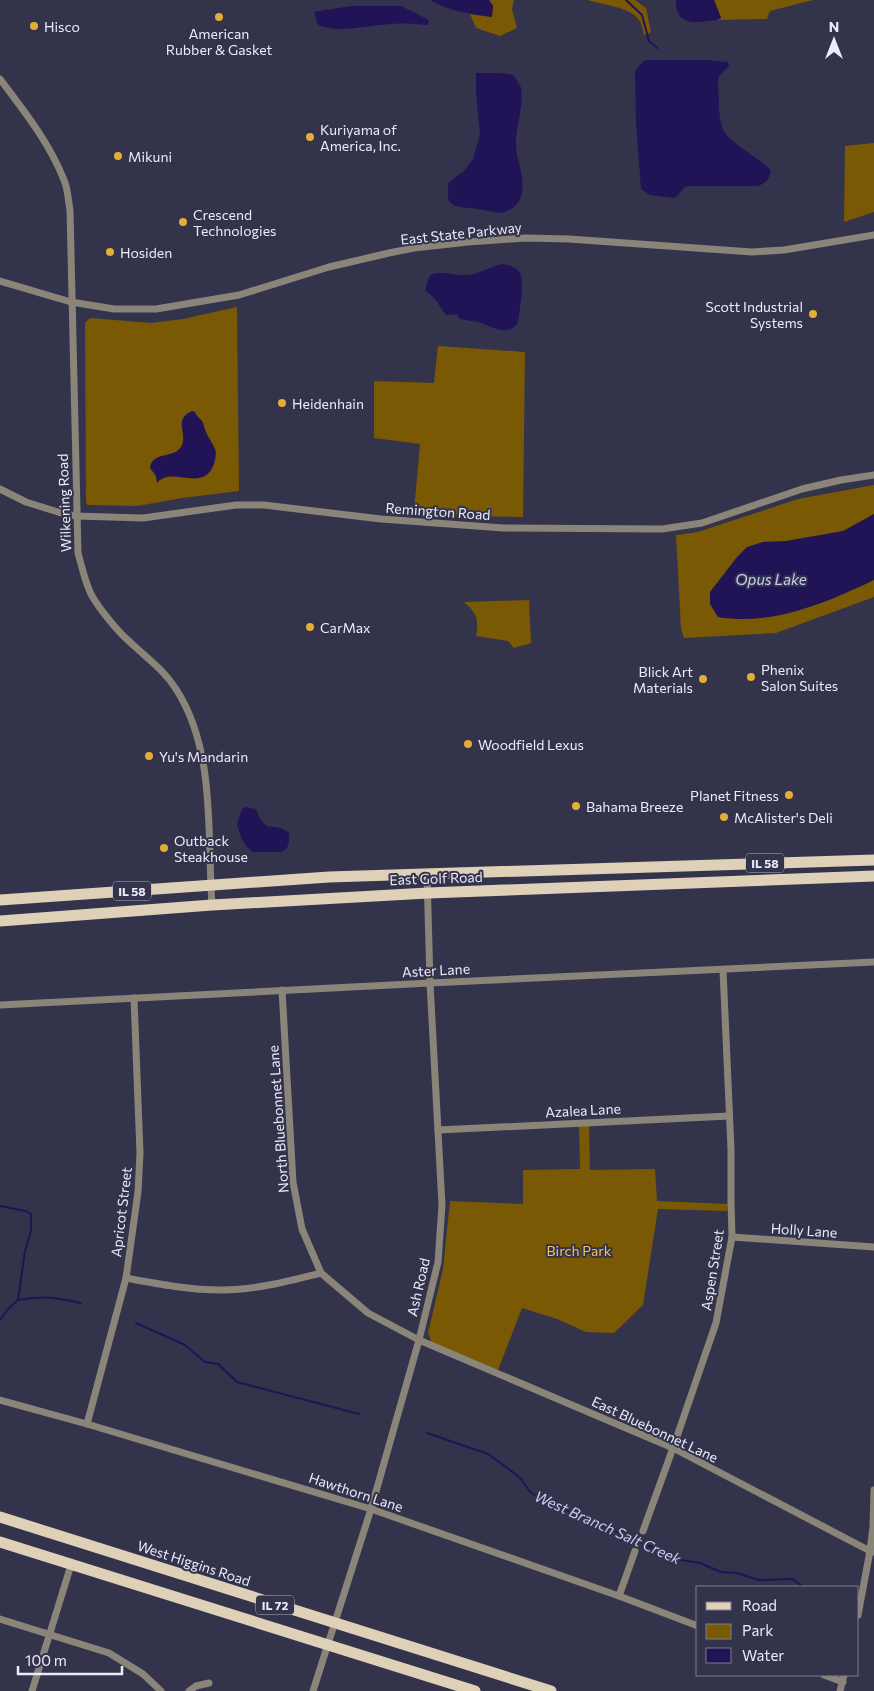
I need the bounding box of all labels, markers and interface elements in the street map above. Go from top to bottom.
marker: American Rubber & Gasket [213,11,225,23]
north arrow [809,15,859,65]
place label: Hisco [44,18,80,35]
text: N [829,18,839,35]
marker: Hisco [28,20,40,32]
place label: American Rubber & Gasket [166,25,273,58]
place label: Kuriyama of America, Inc. [320,121,401,154]
marker: Kuriyama of America, Inc. [304,131,316,143]
place label: Mikuni [128,148,172,165]
marker: Mikuni [112,150,124,162]
place label: Crescend Technologies [193,206,276,239]
marker: Crescend Technologies [177,216,189,228]
street label: East State Parkway [399,218,523,248]
place label: Hosiden [120,244,172,261]
marker: Hosiden [104,246,116,258]
place label: Scott Industrial Systems [705,298,803,331]
marker: Scott Industrial Systems [807,308,819,320]
place label: Heidenhain [292,395,364,412]
marker: Heidenhain [276,397,288,409]
street label: Wilkening Road [54,453,74,553]
street label: Remington Road [385,499,491,523]
water label: Opus Lake [735,570,807,588]
place label: CarMax [320,619,371,636]
marker: CarMax [304,621,316,633]
place label: Phenix Salon Suites [761,661,838,694]
place label: Blick Art Materials [633,663,693,696]
marker: Phenix Salon Suites [745,671,757,683]
marker: Blick Art Materials [697,673,709,685]
place label: Woodfield Lexus [478,736,584,753]
marker: Woodfield Lexus [462,738,474,750]
place label: Yu's Mandarin [159,748,248,765]
marker: Yu's Mandarin [143,750,155,762]
place label: Planet Fitness [690,787,779,804]
marker: Planet Fitness [783,789,795,801]
place label: Bahama Breeze [586,798,683,815]
marker: Bahama Breeze [570,800,582,812]
place label: McAlister's Deli [734,809,833,826]
marker: McAlister's Deli [718,811,730,823]
place label: Outback Steakhouse [174,832,248,865]
marker: Outback Steakhouse [158,842,170,854]
road number: IL 58 [746,854,784,872]
street label: East Golf Road [389,868,483,888]
road number: IL 58 [113,881,151,900]
street label: Aster Lane [402,960,470,980]
street label: North Bluebonnet Lane [264,1045,292,1193]
street label: Azalea Lane [545,1100,621,1120]
street label: Apricot Street [107,1166,135,1258]
street label: Holly Lane [770,1219,838,1241]
street label: Aspen Street [697,1228,727,1312]
park label: Birch Park [547,1242,612,1259]
street label: Ash Road [403,1256,433,1318]
street label: East Bluebonnet Lane [589,1392,721,1466]
street label: Hawthorn Lane [307,1469,405,1515]
water label: West Branch Salt Creek [532,1487,685,1568]
street label: West Higgins Road [135,1537,253,1589]
legend [696,1586,859,1676]
road number: IL 72 [256,1596,294,1614]
text: Road [742,1596,777,1614]
text: Park [742,1621,773,1639]
scale bar [18,1644,121,1676]
text: Water [742,1646,784,1664]
text: 100 m [25,1651,67,1669]

